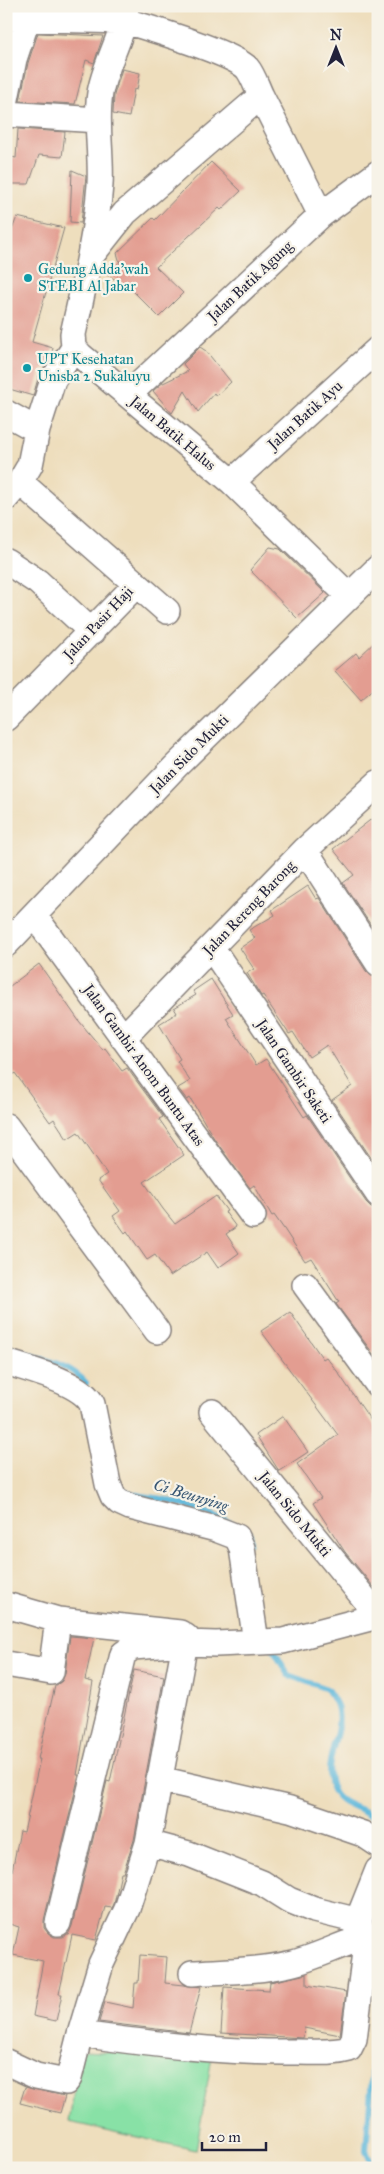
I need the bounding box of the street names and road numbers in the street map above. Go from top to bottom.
street label: Jalan Batik Agung [202,236,298,327]
street label: Jalan Batik Ayu [262,377,347,455]
street label: Jalan Batik Halus [124,391,220,475]
street label: Jalan Pasir Haji [58,582,137,666]
street label: Jalan Sido Mukti [144,711,233,799]
street label: Jalan Rereng Barong [198,856,300,961]
street label: Jalan Gambir Anom Buntu Atas [77,979,209,1150]
street label: Jalan Gambir Saketi [251,1014,335,1127]
street label: Jalan Sido Mukti [253,1466,335,1561]

